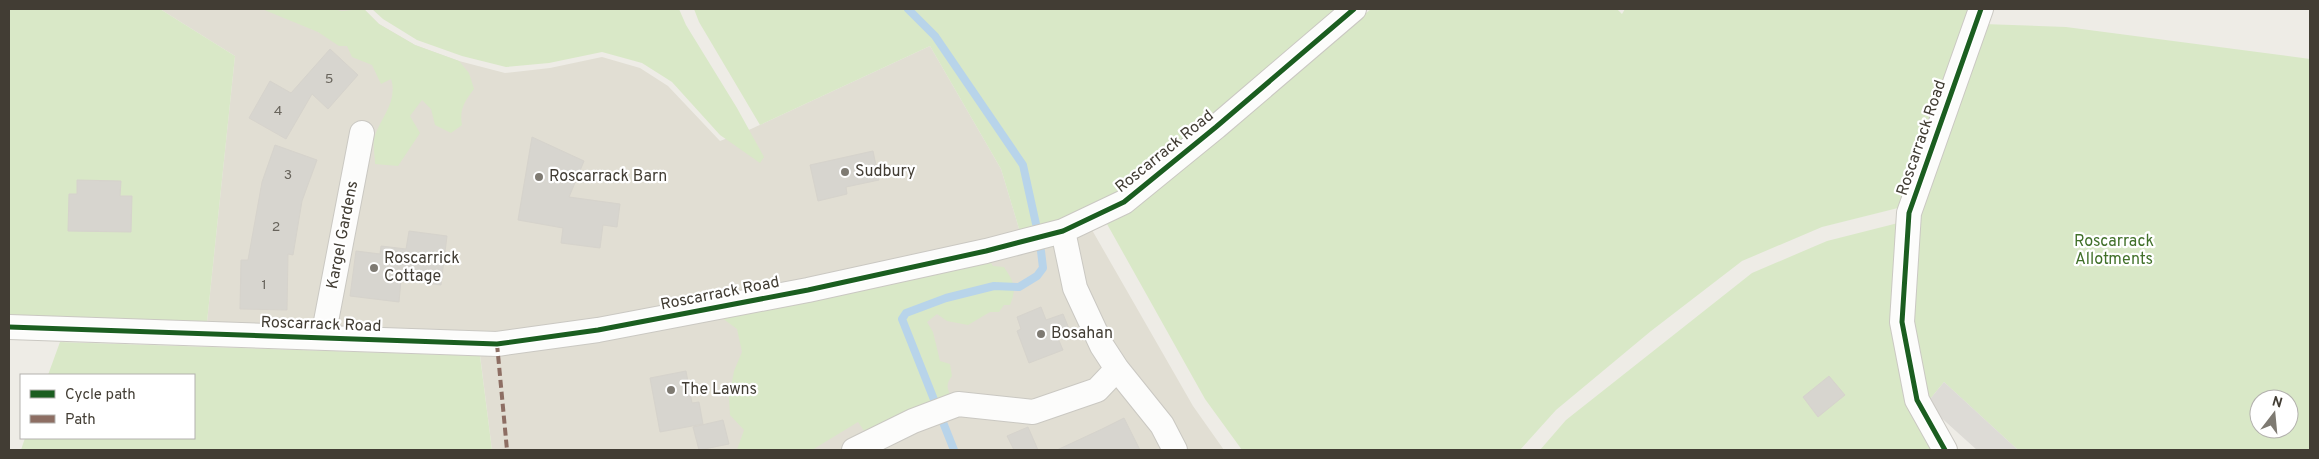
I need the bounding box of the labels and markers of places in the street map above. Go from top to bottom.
place label: Sudbury [855,162,915,182]
marker: Sudbury [839,166,851,178]
place label: Roscarrack Barn [549,167,667,187]
marker: Roscarrack Barn [533,171,545,183]
place label: Roscarrick Cottage [384,249,460,287]
marker: Roscarrick Cottage [368,262,380,274]
place label: Bosahan [1051,324,1113,344]
marker: Bosahan [1035,328,1047,340]
place label: The Lawns [681,380,757,400]
marker: The Lawns [665,384,677,396]

